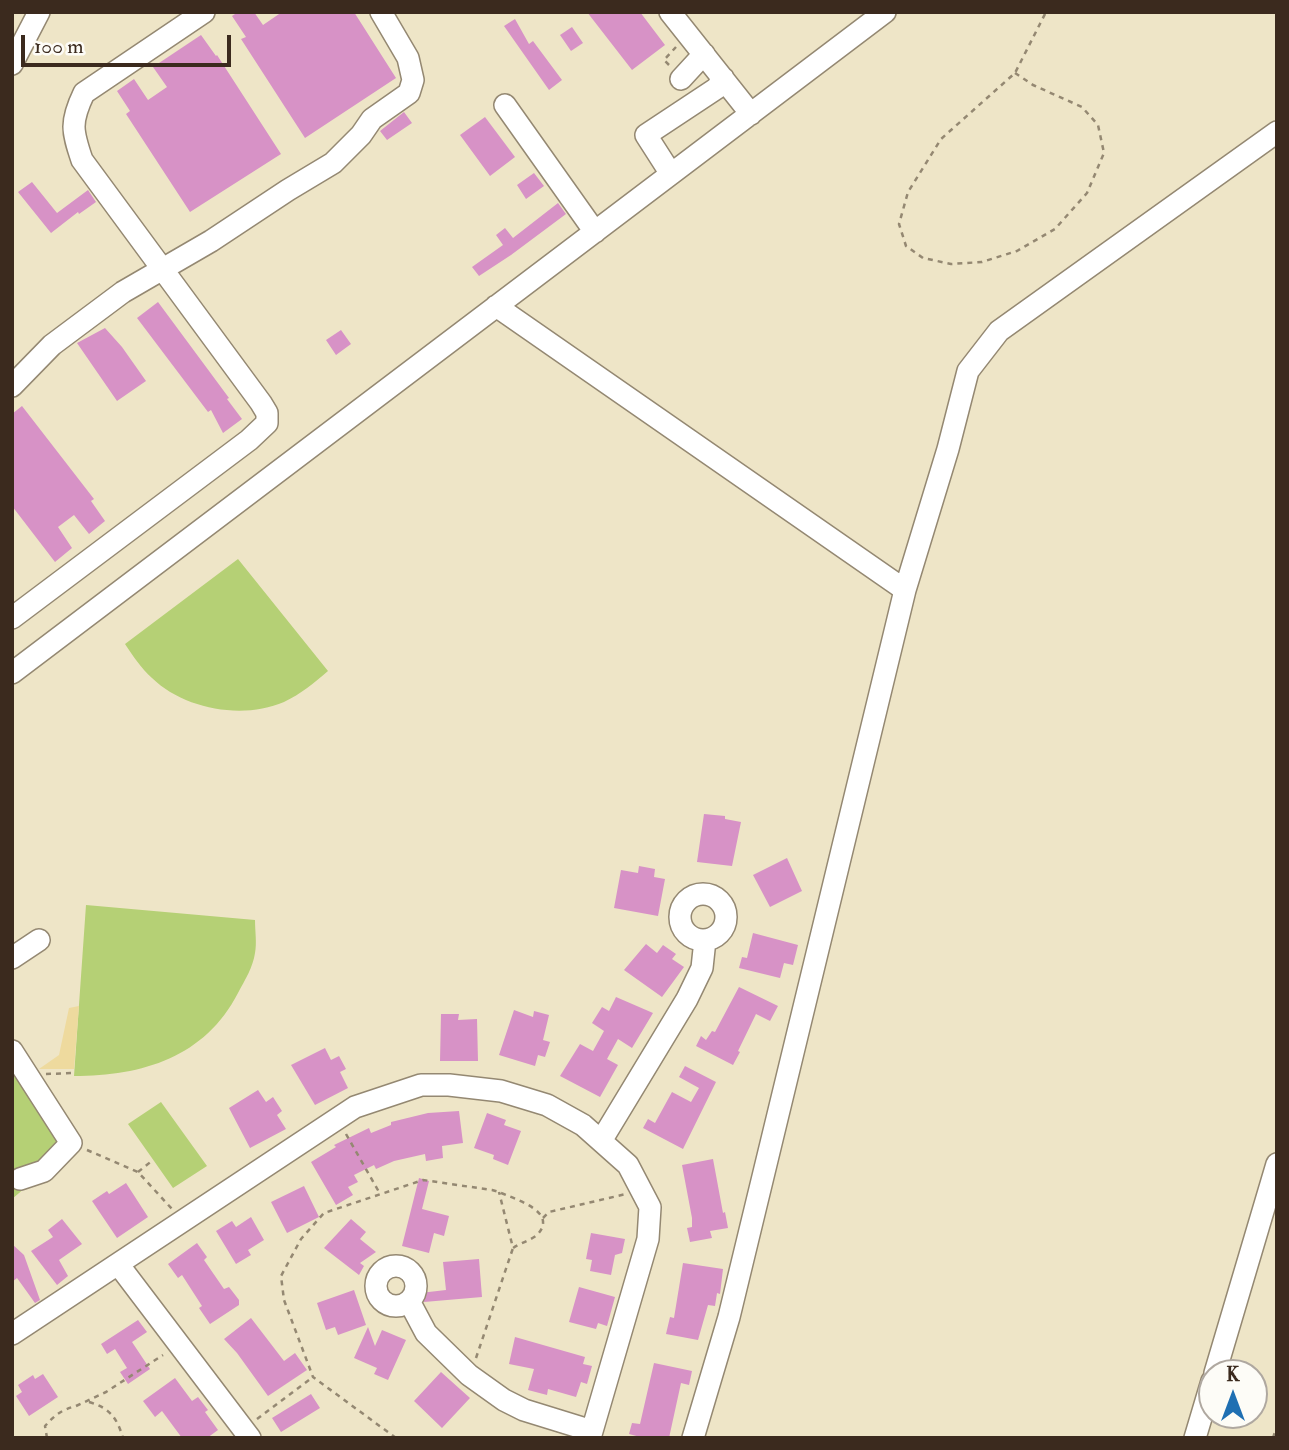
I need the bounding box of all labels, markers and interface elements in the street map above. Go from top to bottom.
scale bar [24,21,234,65]
text: 100 m [34,33,84,60]
north arrow [1198,1359,1268,1429]
text: K [1226,1363,1240,1387]

